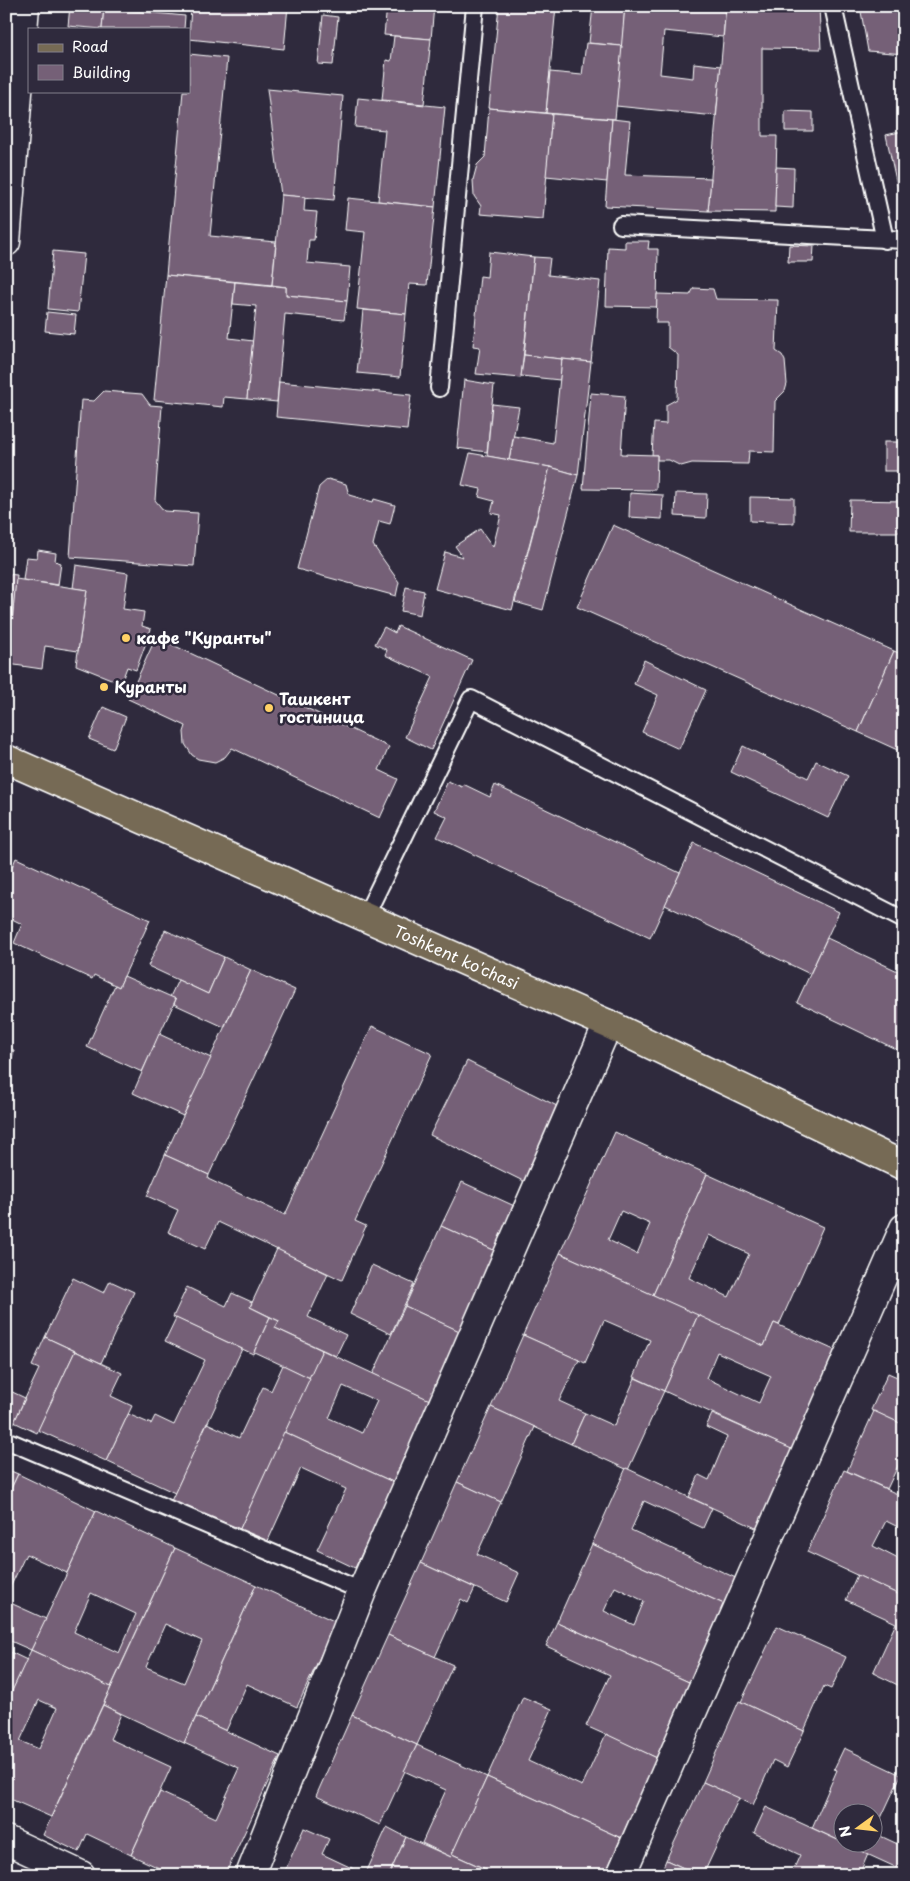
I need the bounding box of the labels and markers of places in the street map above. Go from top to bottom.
place label: кафе "Куранты" [136,625,272,649]
marker: кафе "Куранты" [120,632,132,644]
place label: Куранты [114,674,187,698]
marker: Куранты [98,681,110,693]
place label: Ташкент гостиница [279,686,364,728]
marker: Ташкент гостиница [263,702,275,714]

